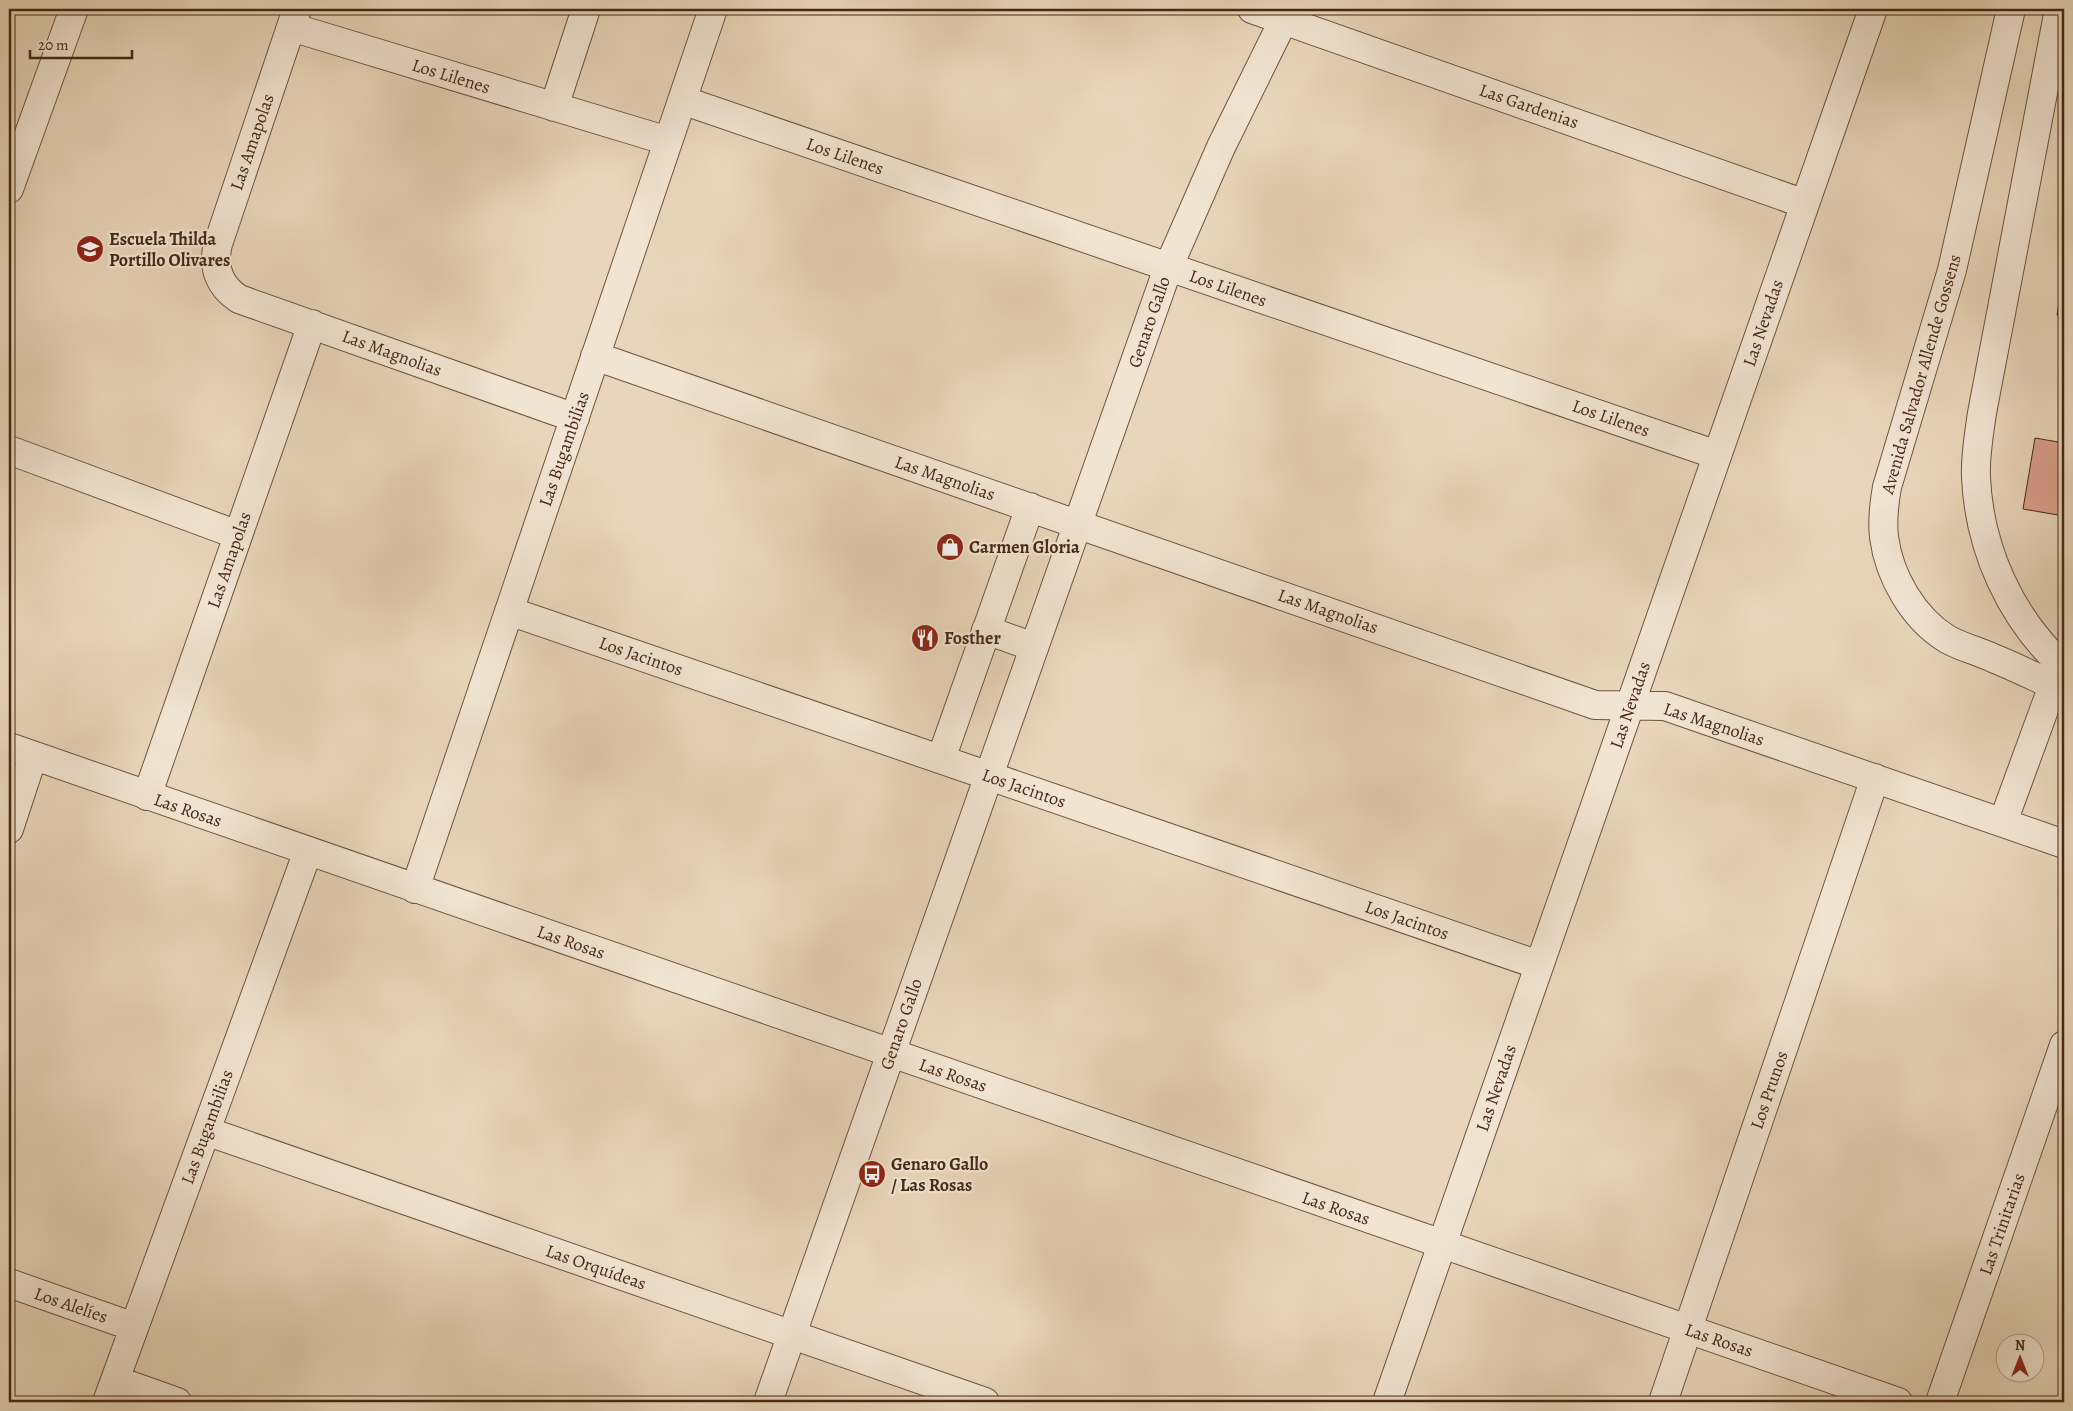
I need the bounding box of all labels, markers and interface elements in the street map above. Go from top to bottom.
scale bar [30,28,132,60]
text: 20 m [38,35,69,55]
street label: Los Lilenes [409,53,493,99]
street label: Las Gardenias [1476,78,1582,134]
street label: Las Amapolas [224,91,280,193]
street label: Los Lilenes [803,132,887,180]
place label: Escuela Thilda Portillo Olivares [109,227,230,272]
school or university icon: Escuela Thilda Portillo Olivares [75,234,105,264]
street label: Avenida Salvador Allende Gossens [1875,251,1967,497]
street label: Los Lilenes [1186,264,1270,312]
street label: Genaro Gallo [1122,273,1176,371]
street label: Las Nevadas [1737,276,1789,370]
street label: Las Magnolias [339,324,445,382]
street label: Las Bugambilias [533,388,595,510]
street label: Los Lilenes [1569,394,1653,442]
street label: Las Magnolias [892,450,998,506]
street label: Las Amapolas [201,509,257,611]
shop icon: Carmen Gloria [935,532,965,562]
place label: Carmen Gloria [969,535,1080,559]
street label: Las Magnolias [1275,583,1381,639]
restaurant icon: Fosther [910,623,940,653]
place label: Fosther [944,626,1001,650]
street label: Los Jacintos [596,630,686,682]
street label: Las Nevadas [1604,658,1656,752]
street label: Las Magnolias [1660,696,1768,752]
street label: Los Jacintos [979,762,1069,814]
street label: Las Rosas [151,787,225,833]
street label: Los Jacintos [1362,894,1452,946]
street label: Las Rosas [534,919,608,965]
street label: Genaro Gallo [874,975,928,1073]
street label: Las Nevadas [1470,1041,1522,1135]
street label: Los Prunos [1744,1048,1794,1132]
street label: Las Rosas [916,1052,990,1098]
street label: Las Bugambilias [175,1066,239,1188]
place label: Genaro Gallo / Las Rosas [891,1152,988,1197]
bus stop icon: Genaro Gallo / Las Rosas [857,1159,887,1189]
street label: Las Trinitarias [1973,1170,2031,1278]
street label: Las Rosas [1299,1185,1373,1231]
street label: Las Orquídeas [542,1239,650,1295]
street label: Los Alelíes [31,1281,111,1329]
street label: Las Rosas [1682,1317,1756,1363]
north arrow [1996,1334,2046,1384]
text: N [2015,1336,2025,1355]

